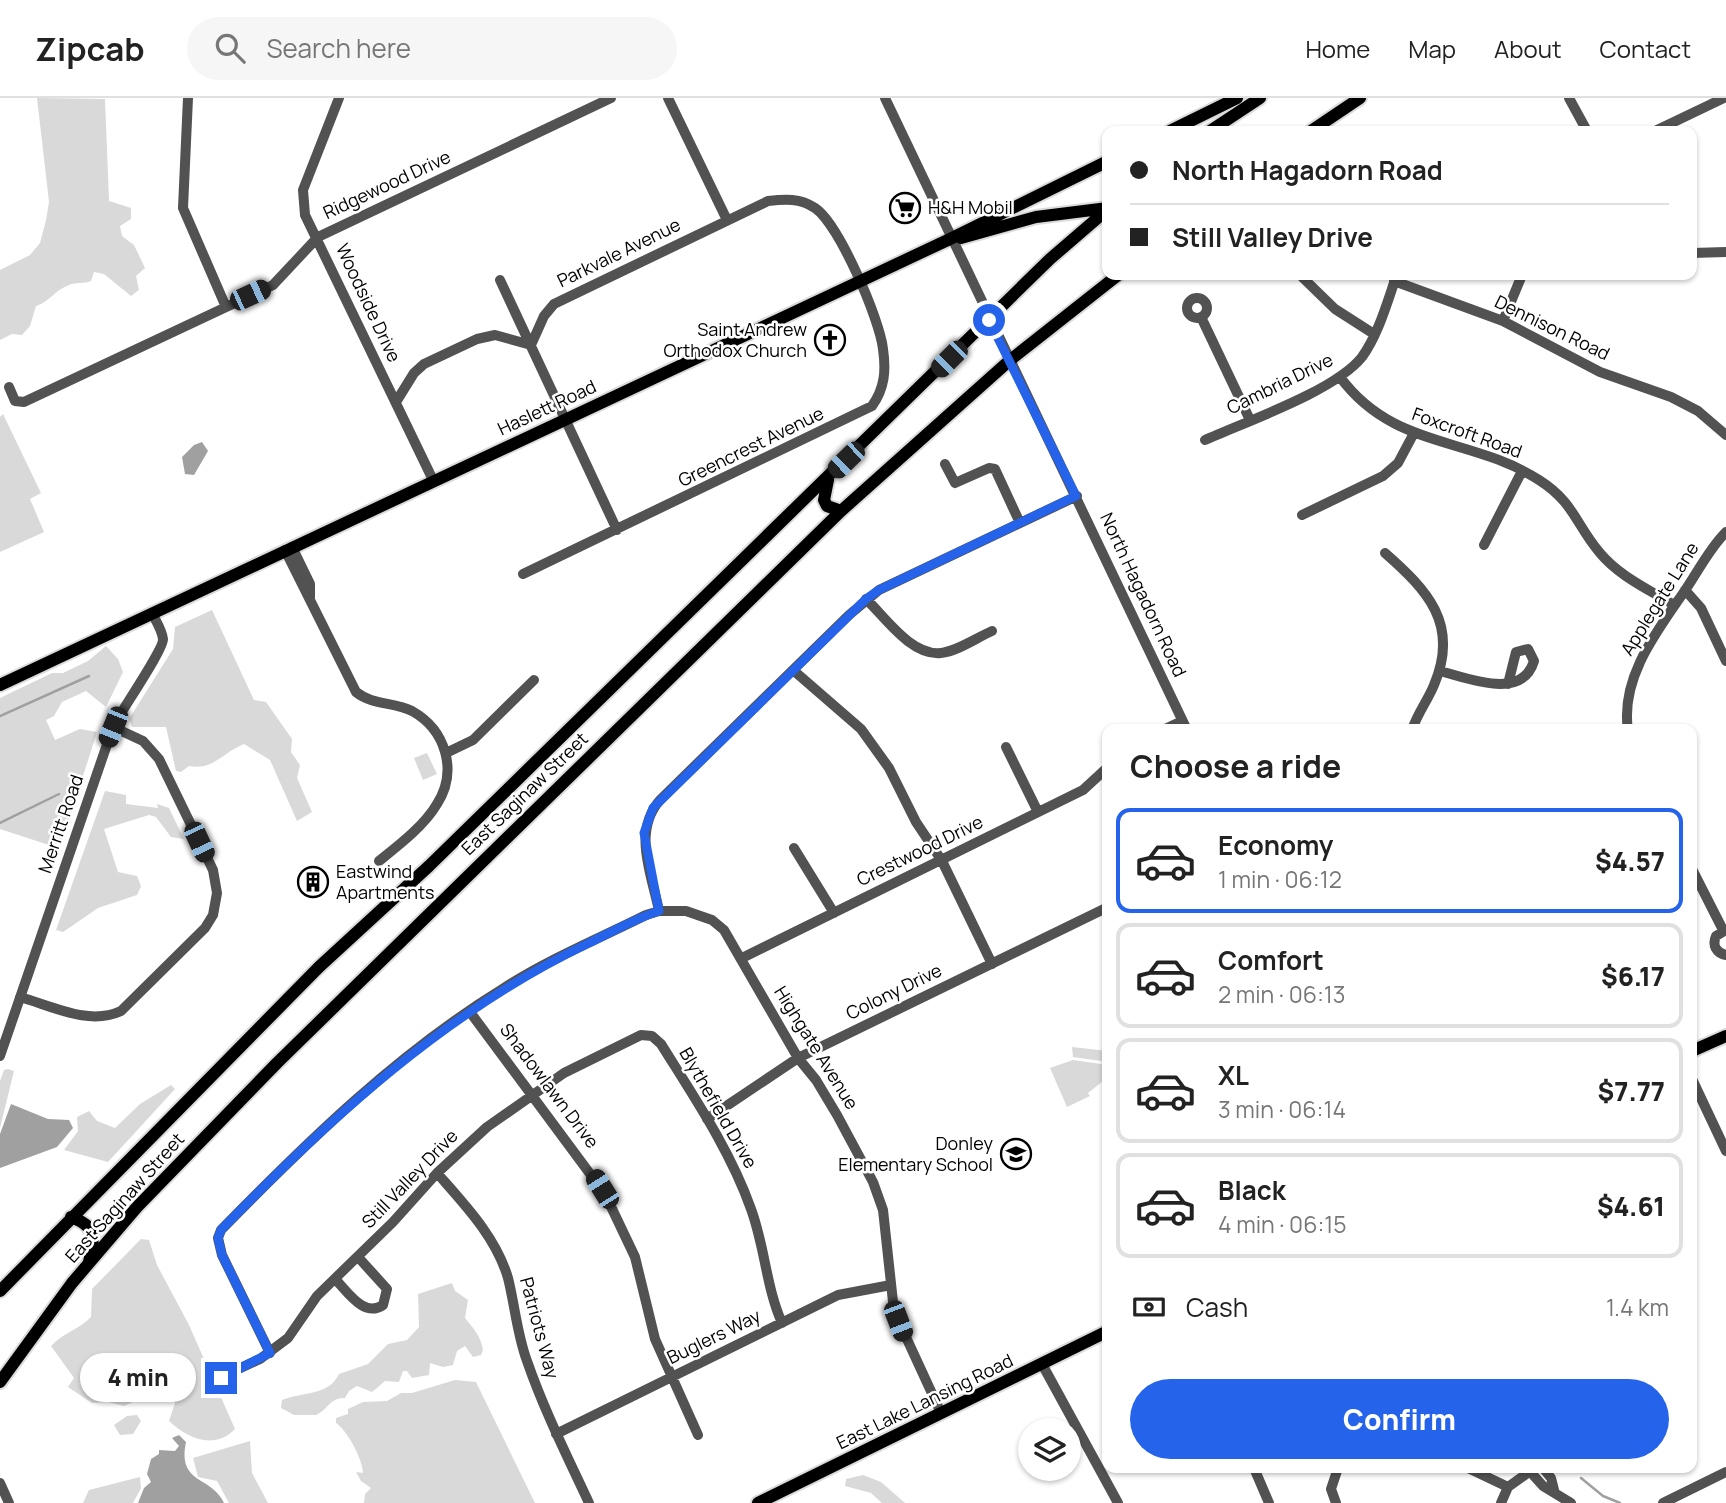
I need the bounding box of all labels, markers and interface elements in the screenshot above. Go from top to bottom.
search box [187,17,677,80]
text: Zipcab [35,26,145,71]
icon: search [211,29,249,67]
text: Search here [267,30,411,66]
text: Home [1305,32,1370,65]
text: Map [1408,32,1456,65]
text: About [1494,32,1562,65]
text: Contact [1600,32,1691,65]
street label: Ridgewood Drive [319,144,454,224]
text: North Hagadorn Road [1172,152,1443,188]
supermarket icon: H&H Mobil [888,191,922,225]
place label: H&H Mobil [928,195,1013,219]
street label: Parkvale Avenue [553,212,684,292]
text: Still Valley Drive [1172,219,1373,255]
street label: Woodside Drive [331,239,407,366]
car [227,277,274,313]
street label: Dennison Road [1491,289,1614,365]
route start [973,304,1005,336]
place label: Saint Andrew Orthodox Church [663,317,807,362]
church icon: Saint Andrew Orthodox Church [813,323,847,357]
car [927,337,972,381]
street label: Cambria Drive [1223,347,1337,419]
street label: Haslett Road [493,374,600,440]
street label: Greencrest Avenue [674,400,827,492]
street label: Foxcroft Road [1409,401,1526,463]
car [824,438,869,482]
street label: North Hagadorn Road [1095,509,1193,681]
street label: Applegate Lane [1615,537,1704,660]
car [96,704,131,750]
street label: East Saginaw Street [456,727,593,860]
text: Choose a ride [1130,744,1341,788]
street label: Merritt Road [32,771,88,876]
street label: Crestwood Drive [853,809,987,891]
car [181,819,218,865]
text: Economy [1218,827,1333,863]
icon: car [1134,829,1197,892]
text: $4.57 [1595,843,1665,879]
place label: Eastwind Apartments [336,859,435,904]
text: 1 min · 06:12 [1218,863,1342,895]
building icon: Eastwind Apartments [296,865,330,899]
text: Comfort [1218,942,1324,978]
icon: car [1134,944,1197,1007]
street label: Colony Drive [842,958,946,1025]
text: $6.17 [1601,958,1665,994]
text: 2 min · 06:13 [1218,978,1346,1010]
street label: Highgate Avenue [769,981,864,1114]
street label: Shadowlawn Drive [495,1018,605,1153]
street label: Blythefield Drive [675,1043,763,1172]
text: XL [1218,1057,1249,1093]
icon: car [1134,1059,1197,1122]
text: $7.77 [1598,1073,1665,1109]
text: 3 min · 06:14 [1218,1093,1346,1125]
street label: Still Valley Drive [356,1124,463,1233]
street label: East Saginaw Street [59,1127,189,1267]
place label: Donley Elementary School [838,1131,994,1176]
school or university icon: Donley Elementary School [999,1137,1033,1171]
car [582,1166,623,1212]
text: Black [1218,1172,1286,1208]
icon: car [1134,1174,1197,1237]
text: $4.61 [1597,1188,1665,1224]
text: 4 min · 06:15 [1218,1208,1347,1240]
street label: Patriots Way [515,1274,565,1382]
icon: cash [1130,1288,1168,1326]
text: Cash [1186,1289,1248,1325]
text: 1.4 km [1606,1291,1669,1323]
car [881,1298,916,1344]
street label: Buglers Way [663,1303,765,1369]
street label: East Lake Lansing Road [832,1348,1017,1454]
callout: 4 min [81,1354,196,1402]
text: 4 min [107,1361,169,1393]
route end [205,1362,237,1394]
button: Confirm [1130,1379,1669,1459]
map controls [1018,1418,1081,1481]
button: layers [1018,1418,1081,1481]

